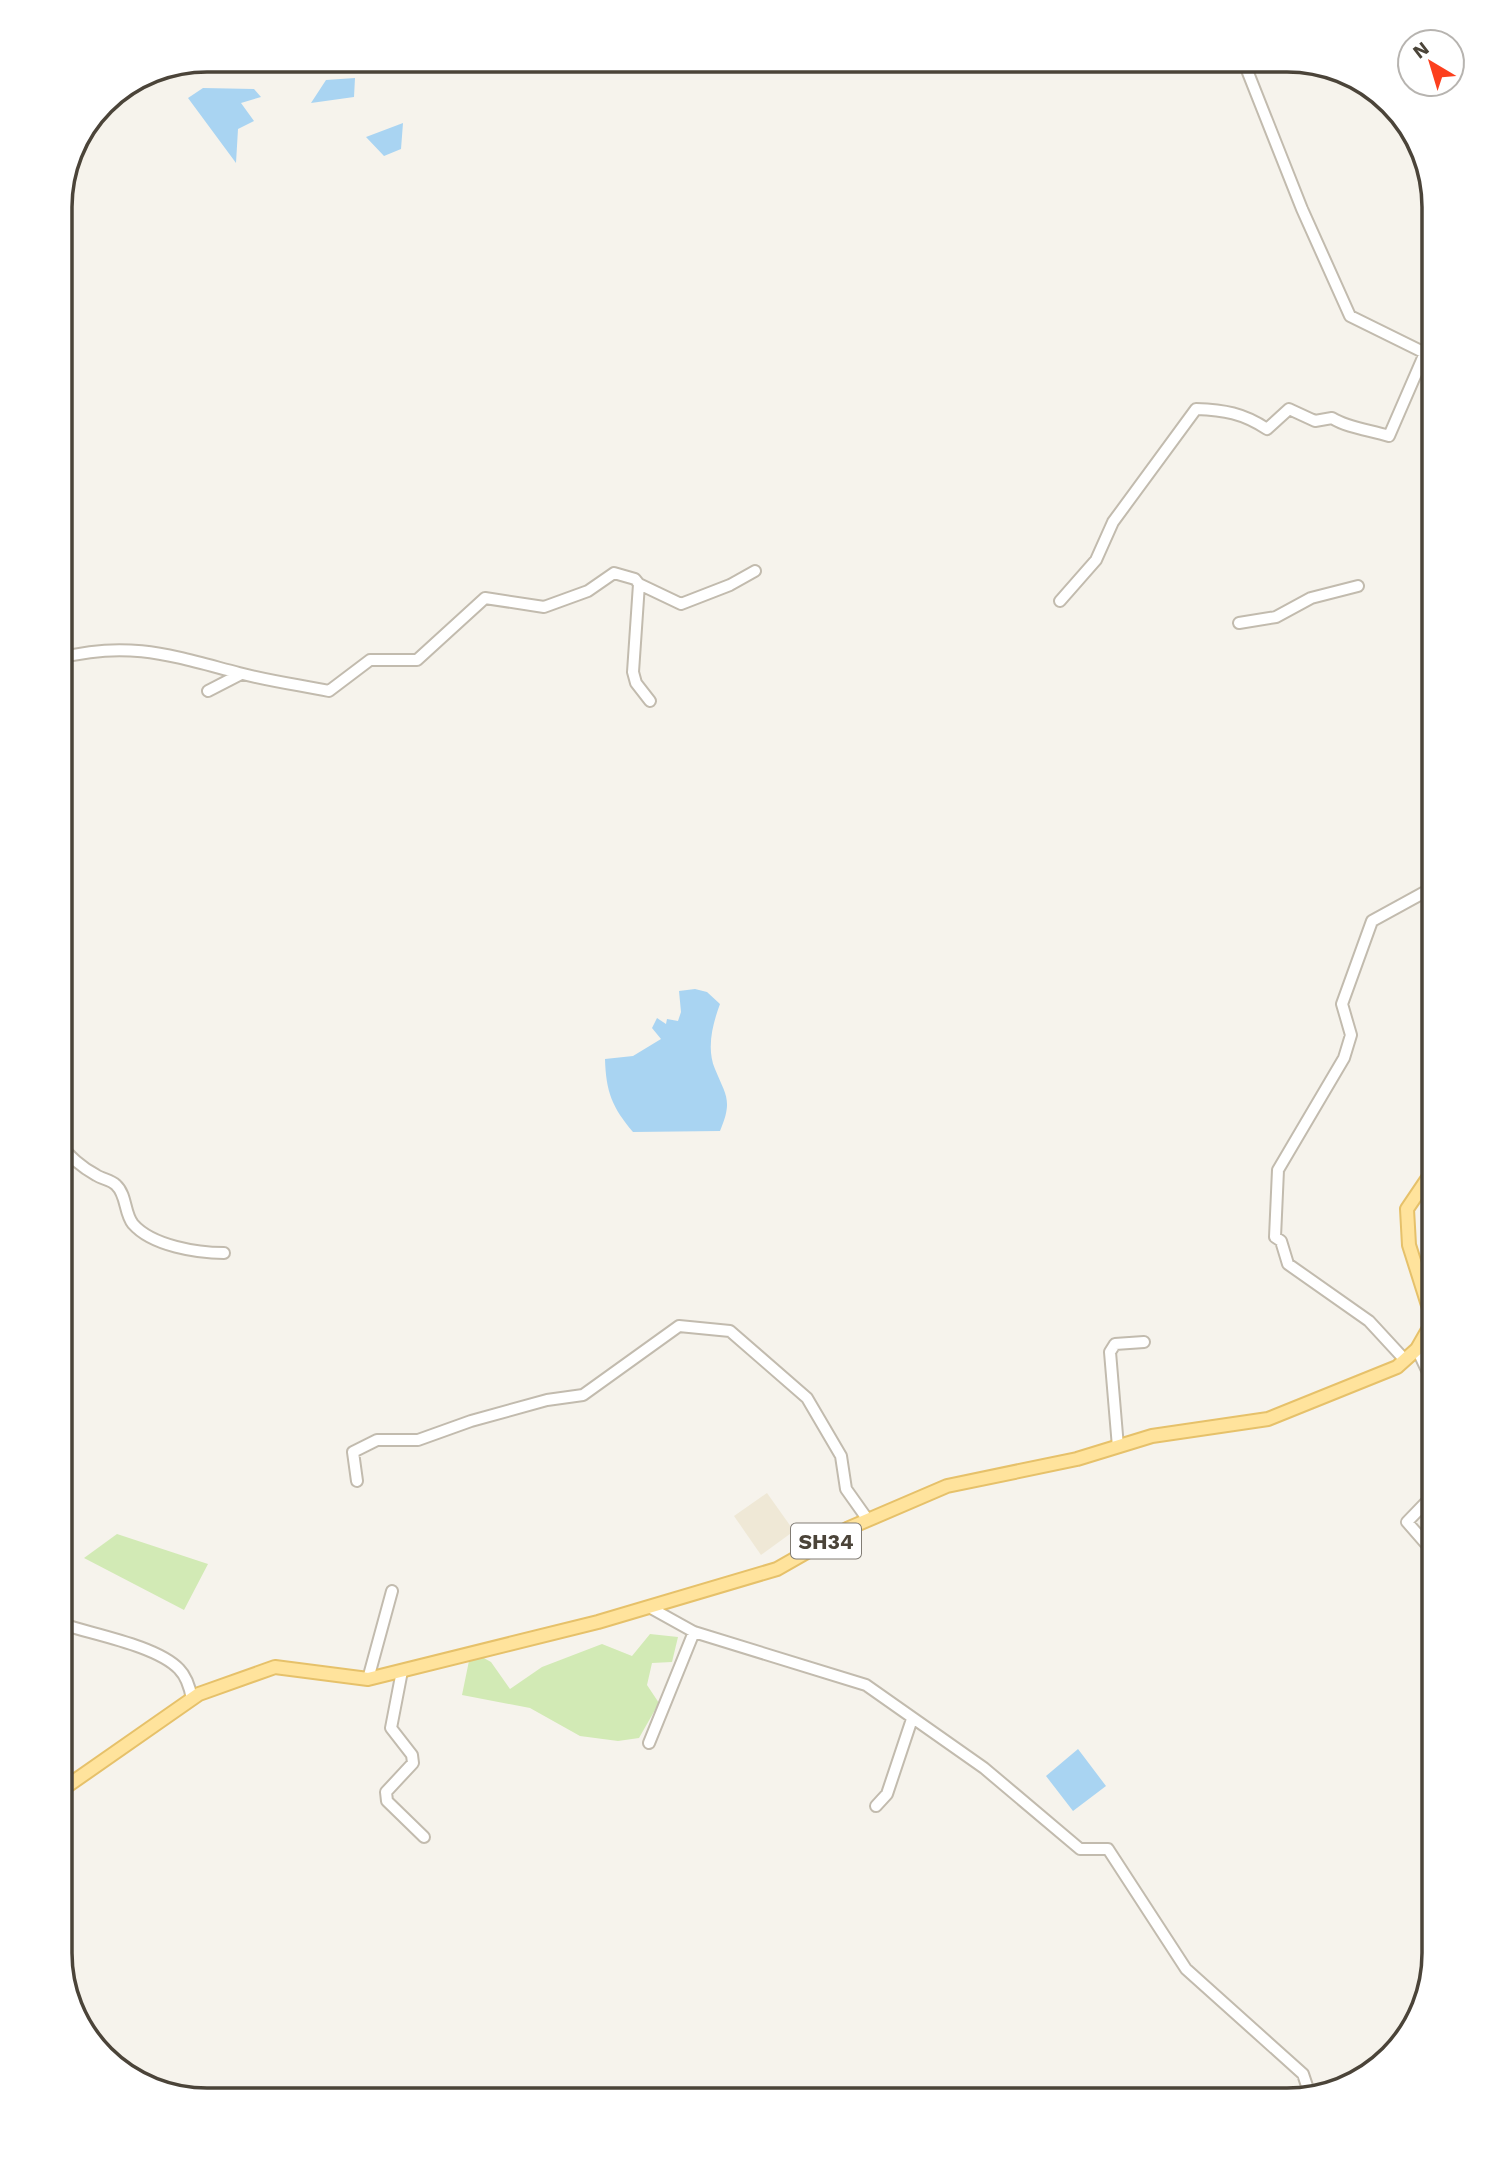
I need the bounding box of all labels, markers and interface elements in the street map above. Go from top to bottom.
north arrow [1396,28,1466,98]
text: N [1408,37,1433,63]
road number: SH34 [791,1524,861,1558]

